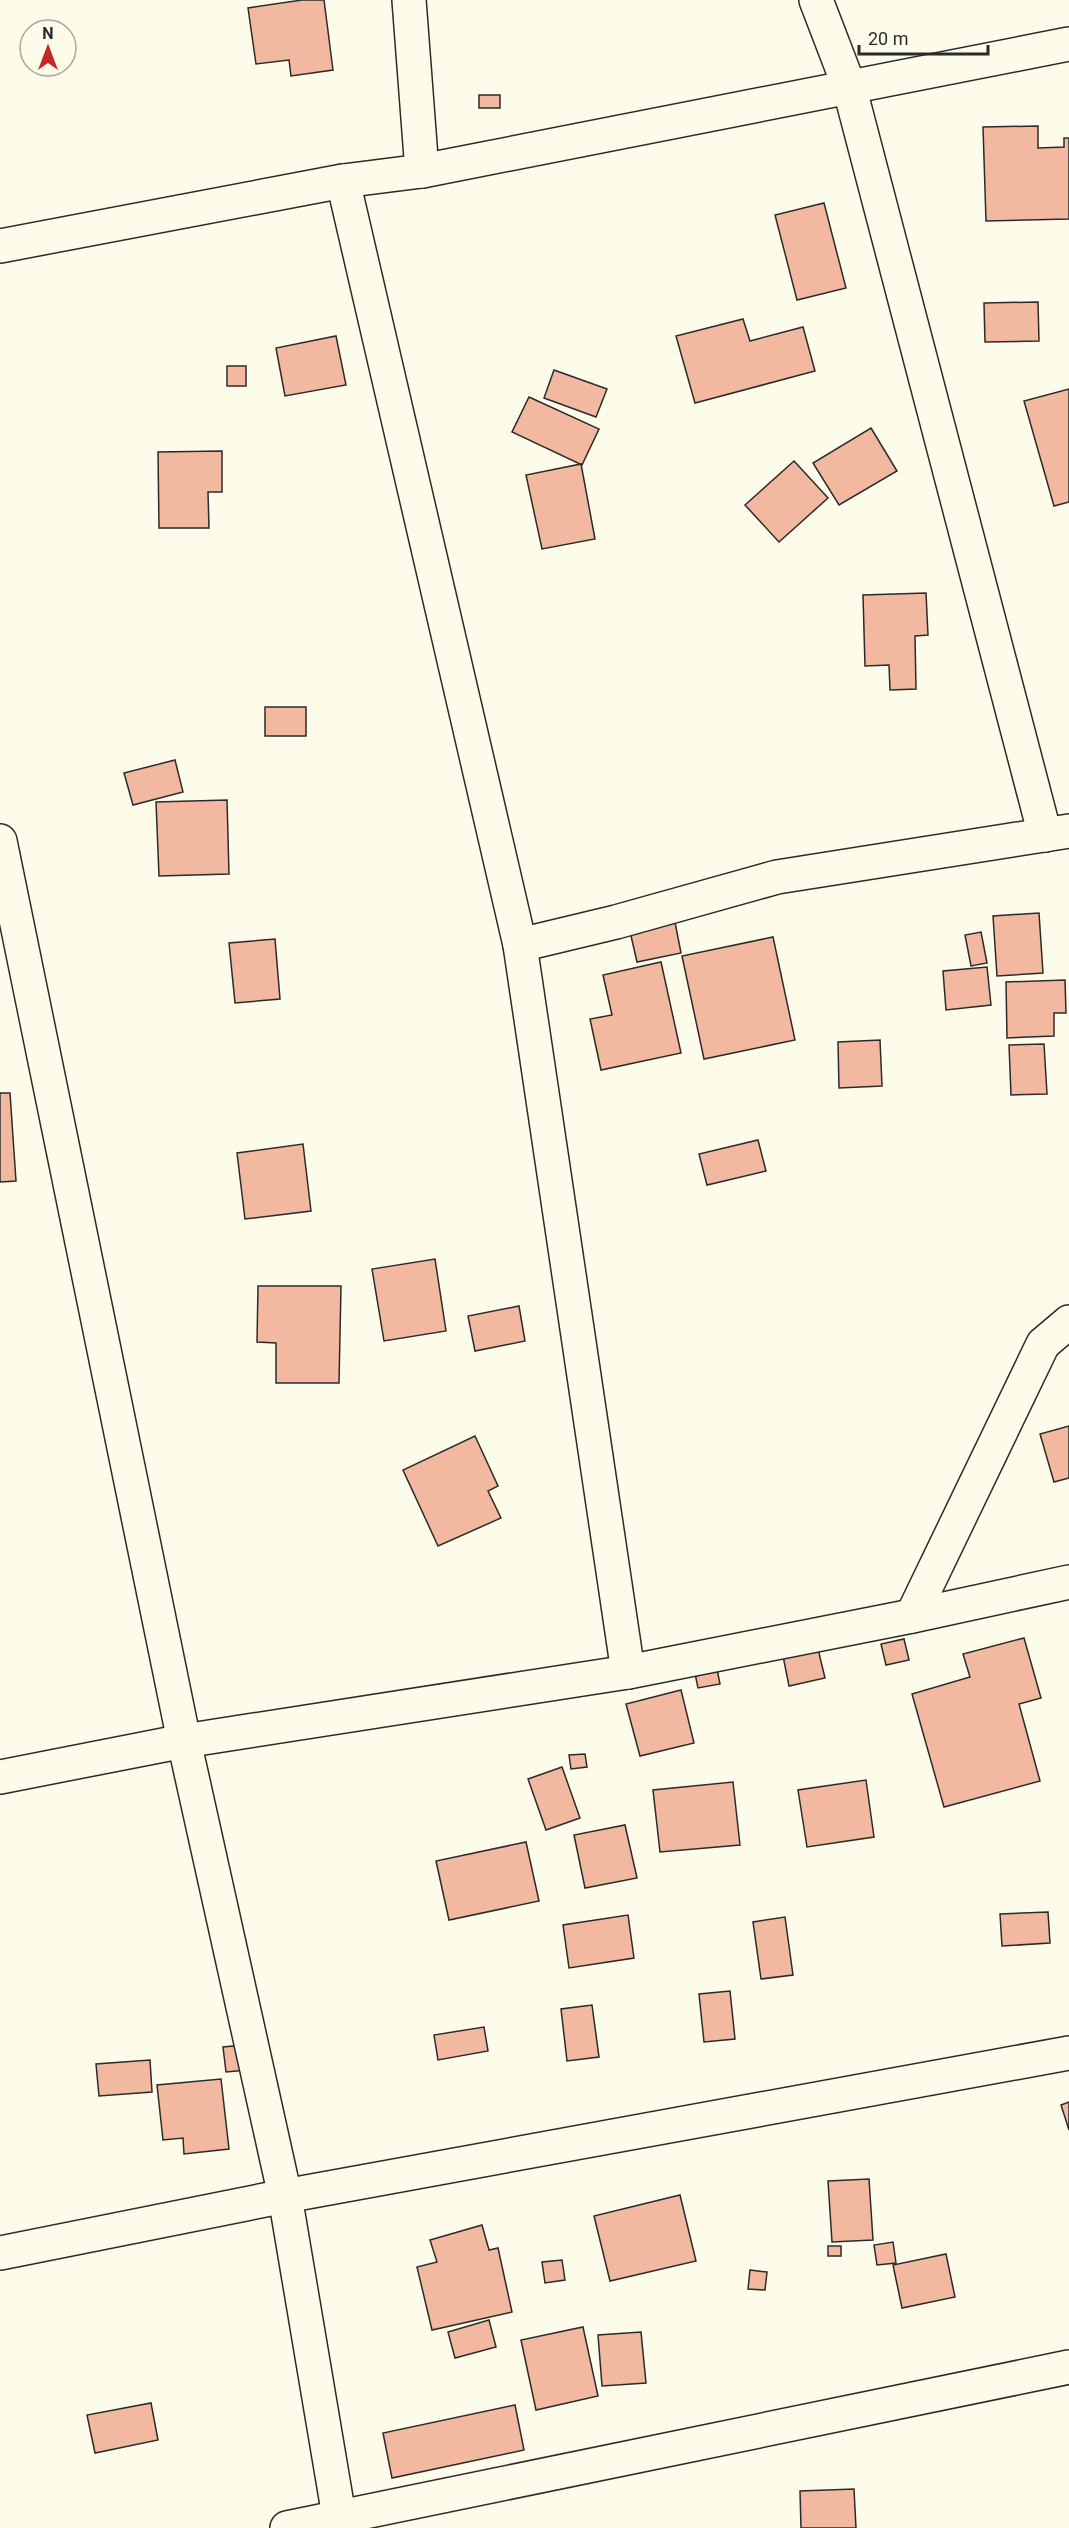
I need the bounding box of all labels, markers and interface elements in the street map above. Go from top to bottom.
north arrow [18,18,78,78]
scale bar [859,18,988,56]
text: N [42,24,54,43]
text: 20 m [868,28,908,49]

